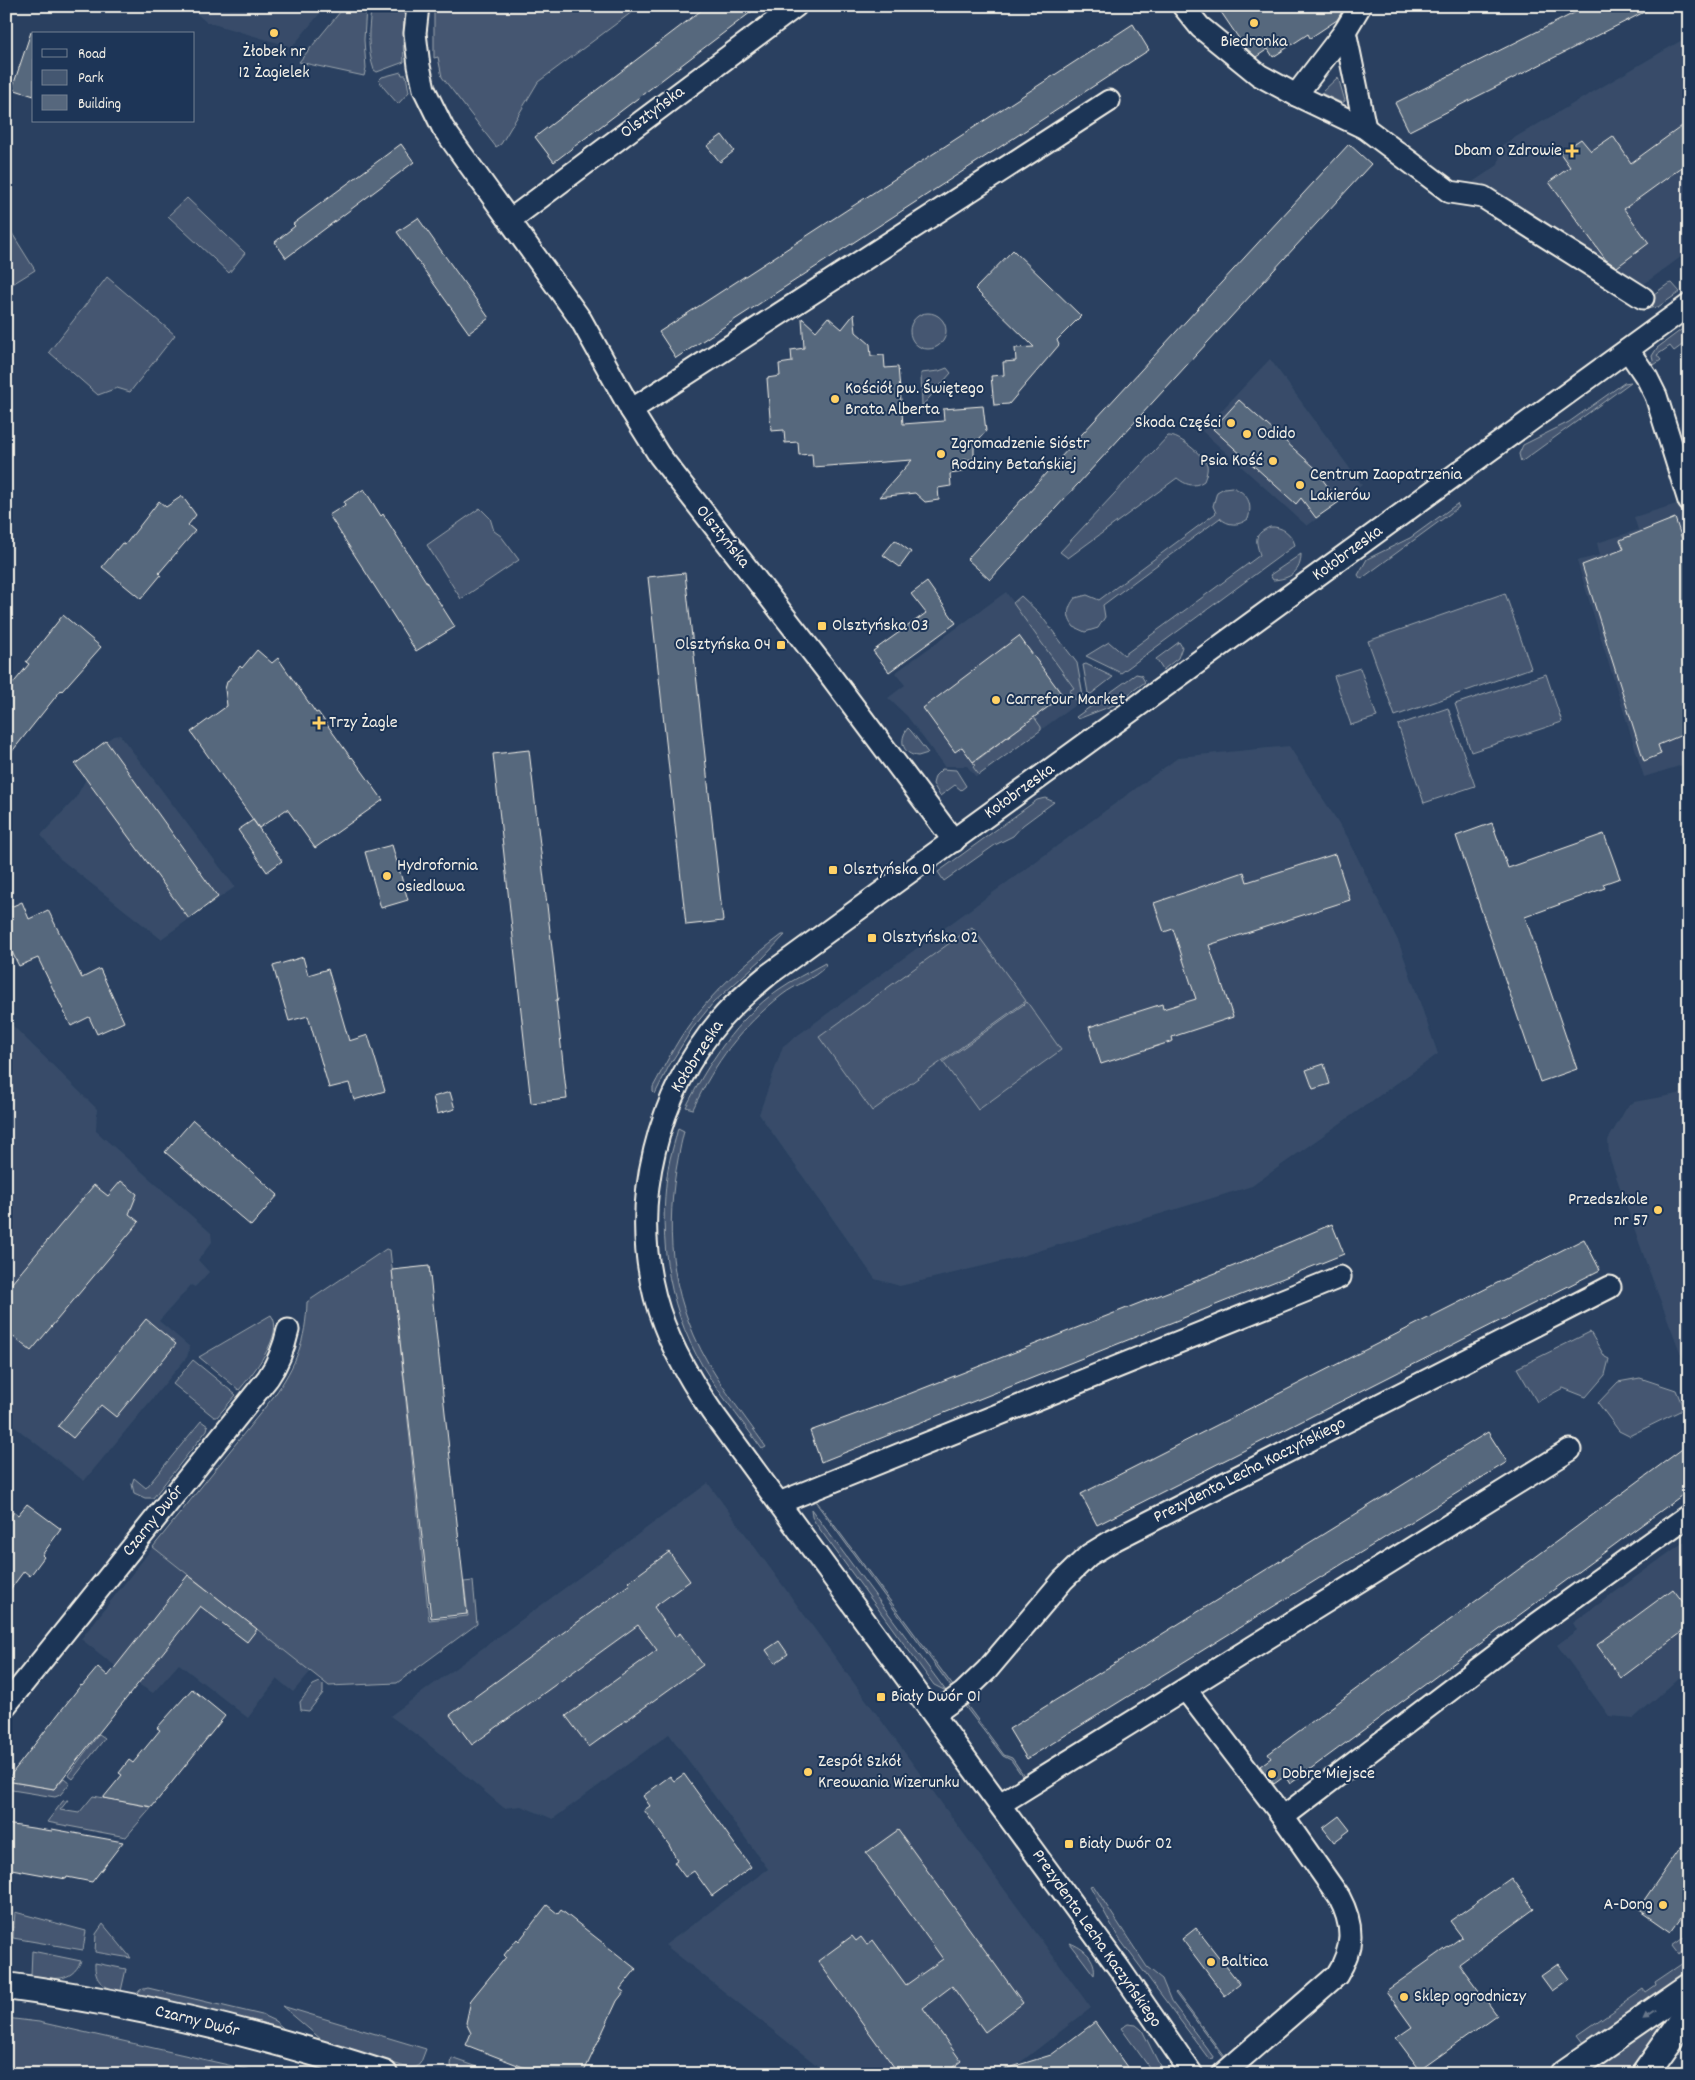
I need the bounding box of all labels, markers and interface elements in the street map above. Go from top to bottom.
marker: Biedronka [1248,17,1260,29]
marker: Żłobek nr 12 Żagielek [268,27,280,39]
place label: Biedronka [1220,30,1288,55]
legend [32,32,195,122]
place label: Żłobek nr 12 Żagielek [238,40,310,86]
text: Road [78,44,106,66]
text: Park [78,68,104,90]
street label: Olsztyńska [616,80,691,145]
text: Building [78,94,121,116]
place label: Dbam o Zdrowie [1454,139,1562,164]
marker: Dbam o Zdrowie [1566,145,1578,157]
place label: Kościół pw. Świętego Brata Alberta [845,377,984,423]
marker: Kościół pw. Świętego Brata Alberta [829,393,841,405]
place label: Skoda Części [1135,411,1221,436]
marker: Skoda Części [1225,417,1237,429]
place label: Odido [1257,422,1296,447]
marker: Odido [1241,428,1253,440]
place label: Zgromadzenie Sióstr Rodziny Betańskiej [951,432,1090,478]
marker: Zgromadzenie Sióstr Rodziny Betańskiej [935,448,947,460]
place label: Psia Kość [1200,449,1263,474]
marker: Psia Kość [1267,455,1279,467]
place label: Centrum Zaopatrzenia Lakierów [1310,463,1463,509]
marker: Centrum Zaopatrzenia Lakierów [1294,479,1306,491]
street label: Olsztyńska [689,500,756,574]
street label: Kołobrzeska [1308,520,1389,588]
place label: Olsztyńska 03 [832,614,929,639]
marker: Olsztyńska 03 [816,620,828,632]
place label: Olsztyńska 04 [675,633,771,658]
marker: Olsztyńska 04 [775,639,787,651]
place label: Carrefour Market [1006,688,1125,713]
marker: Carrefour Market [990,694,1002,706]
place label: Trzy Żagle [329,711,398,736]
marker: Trzy Żagle [313,717,325,729]
street label: Kołobrzeska [980,758,1061,826]
place label: Hydrofornia osiedlowa [397,854,478,900]
place label: Olsztyńska 01 [843,858,936,883]
marker: Olsztyńska 01 [827,864,839,876]
marker: Hydrofornia osiedlowa [381,870,393,882]
place label: Olsztyńska 02 [882,926,978,951]
marker: Olsztyńska 02 [866,932,878,944]
street label: Kołobrzeska [665,1016,731,1098]
place label: Przedszkole nr 57 [1568,1188,1648,1234]
marker: Przedszkole nr 57 [1652,1204,1664,1216]
street label: Prezydenta Lecha Kaczyńskiego [1150,1412,1350,1530]
street label: Czarny Dwór [117,1479,191,1562]
place label: Biały Dwór 01 [891,1685,981,1710]
marker: Biały Dwór 01 [875,1691,887,1703]
place label: Zespół Szkół Kreowania Wizerunku [818,1750,959,1796]
place label: Dobre Miejsce [1282,1762,1375,1787]
marker: Zespół Szkół Kreowania Wizerunku [802,1766,814,1778]
marker: Dobre Miejsce [1266,1768,1278,1780]
place label: Biały Dwór 02 [1079,1832,1173,1857]
marker: Biały Dwór 02 [1063,1838,1075,1850]
street label: Prezydenta Lecha Kaczyńskiego [1025,1845,1167,2033]
place label: A-Dong [1604,1893,1653,1918]
marker: A-Dong [1657,1899,1669,1911]
place label: Baltica [1221,1950,1268,1975]
marker: Baltica [1205,1956,1217,1968]
place label: Sklep ogrodniczy [1414,1985,1527,2010]
marker: Sklep ogrodniczy [1398,1991,1410,2003]
street label: Czarny Dwór [152,1999,242,2045]
one-way arrow [1642,2010,1655,2020]

